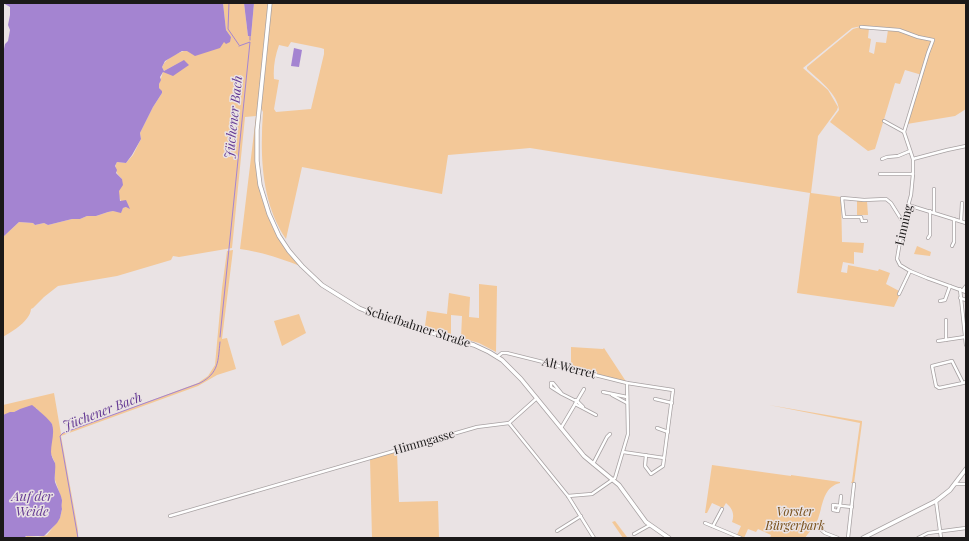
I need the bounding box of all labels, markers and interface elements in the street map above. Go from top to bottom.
water label: Jüchener Bach [220,75,245,159]
street label: Linning [891,202,916,247]
street label: Schiefbahner Straße [364,302,473,351]
street label: Alt Werret [540,352,598,382]
water label: Jüchener Bach [60,388,144,433]
street label: Himmgasse [391,425,456,457]
water label: Auf der Weide [9,487,53,519]
park label: Vorster Bürgerpark [764,503,825,533]

